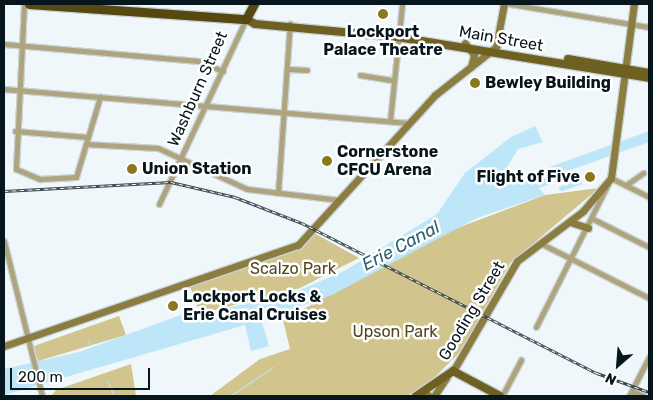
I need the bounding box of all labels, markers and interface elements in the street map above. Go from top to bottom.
marker: Lockport Palace Theatre [377,8,389,20]
place label: Lockport Palace Theatre [323,22,443,60]
street label: Main Street [457,22,545,56]
street label: Washburn Street [164,28,232,150]
place label: Bewley Building [485,73,611,93]
marker: Bewley Building [469,77,481,89]
place label: Cornerstone CFCU Arena [337,142,438,180]
marker: Cornerstone CFCU Arena [321,155,333,167]
place label: Union Station [142,159,251,179]
marker: Union Station [126,163,138,175]
place label: Flight of Five [476,167,580,187]
marker: Flight of Five [584,171,596,183]
water label: Erie Canal [358,216,444,276]
street label: Gooding Street [435,258,509,364]
park label: Scalzo Park [250,259,336,279]
place label: Lockport Locks & Erie Canal Cruises [183,287,327,325]
marker: Lockport Locks & Erie Canal Cruises [167,300,179,312]
park label: Upson Park [353,322,437,342]
north arrow [593,340,643,390]
scale bar [12,358,152,390]
text: 200 m [18,368,63,386]
text: N [603,369,619,389]

